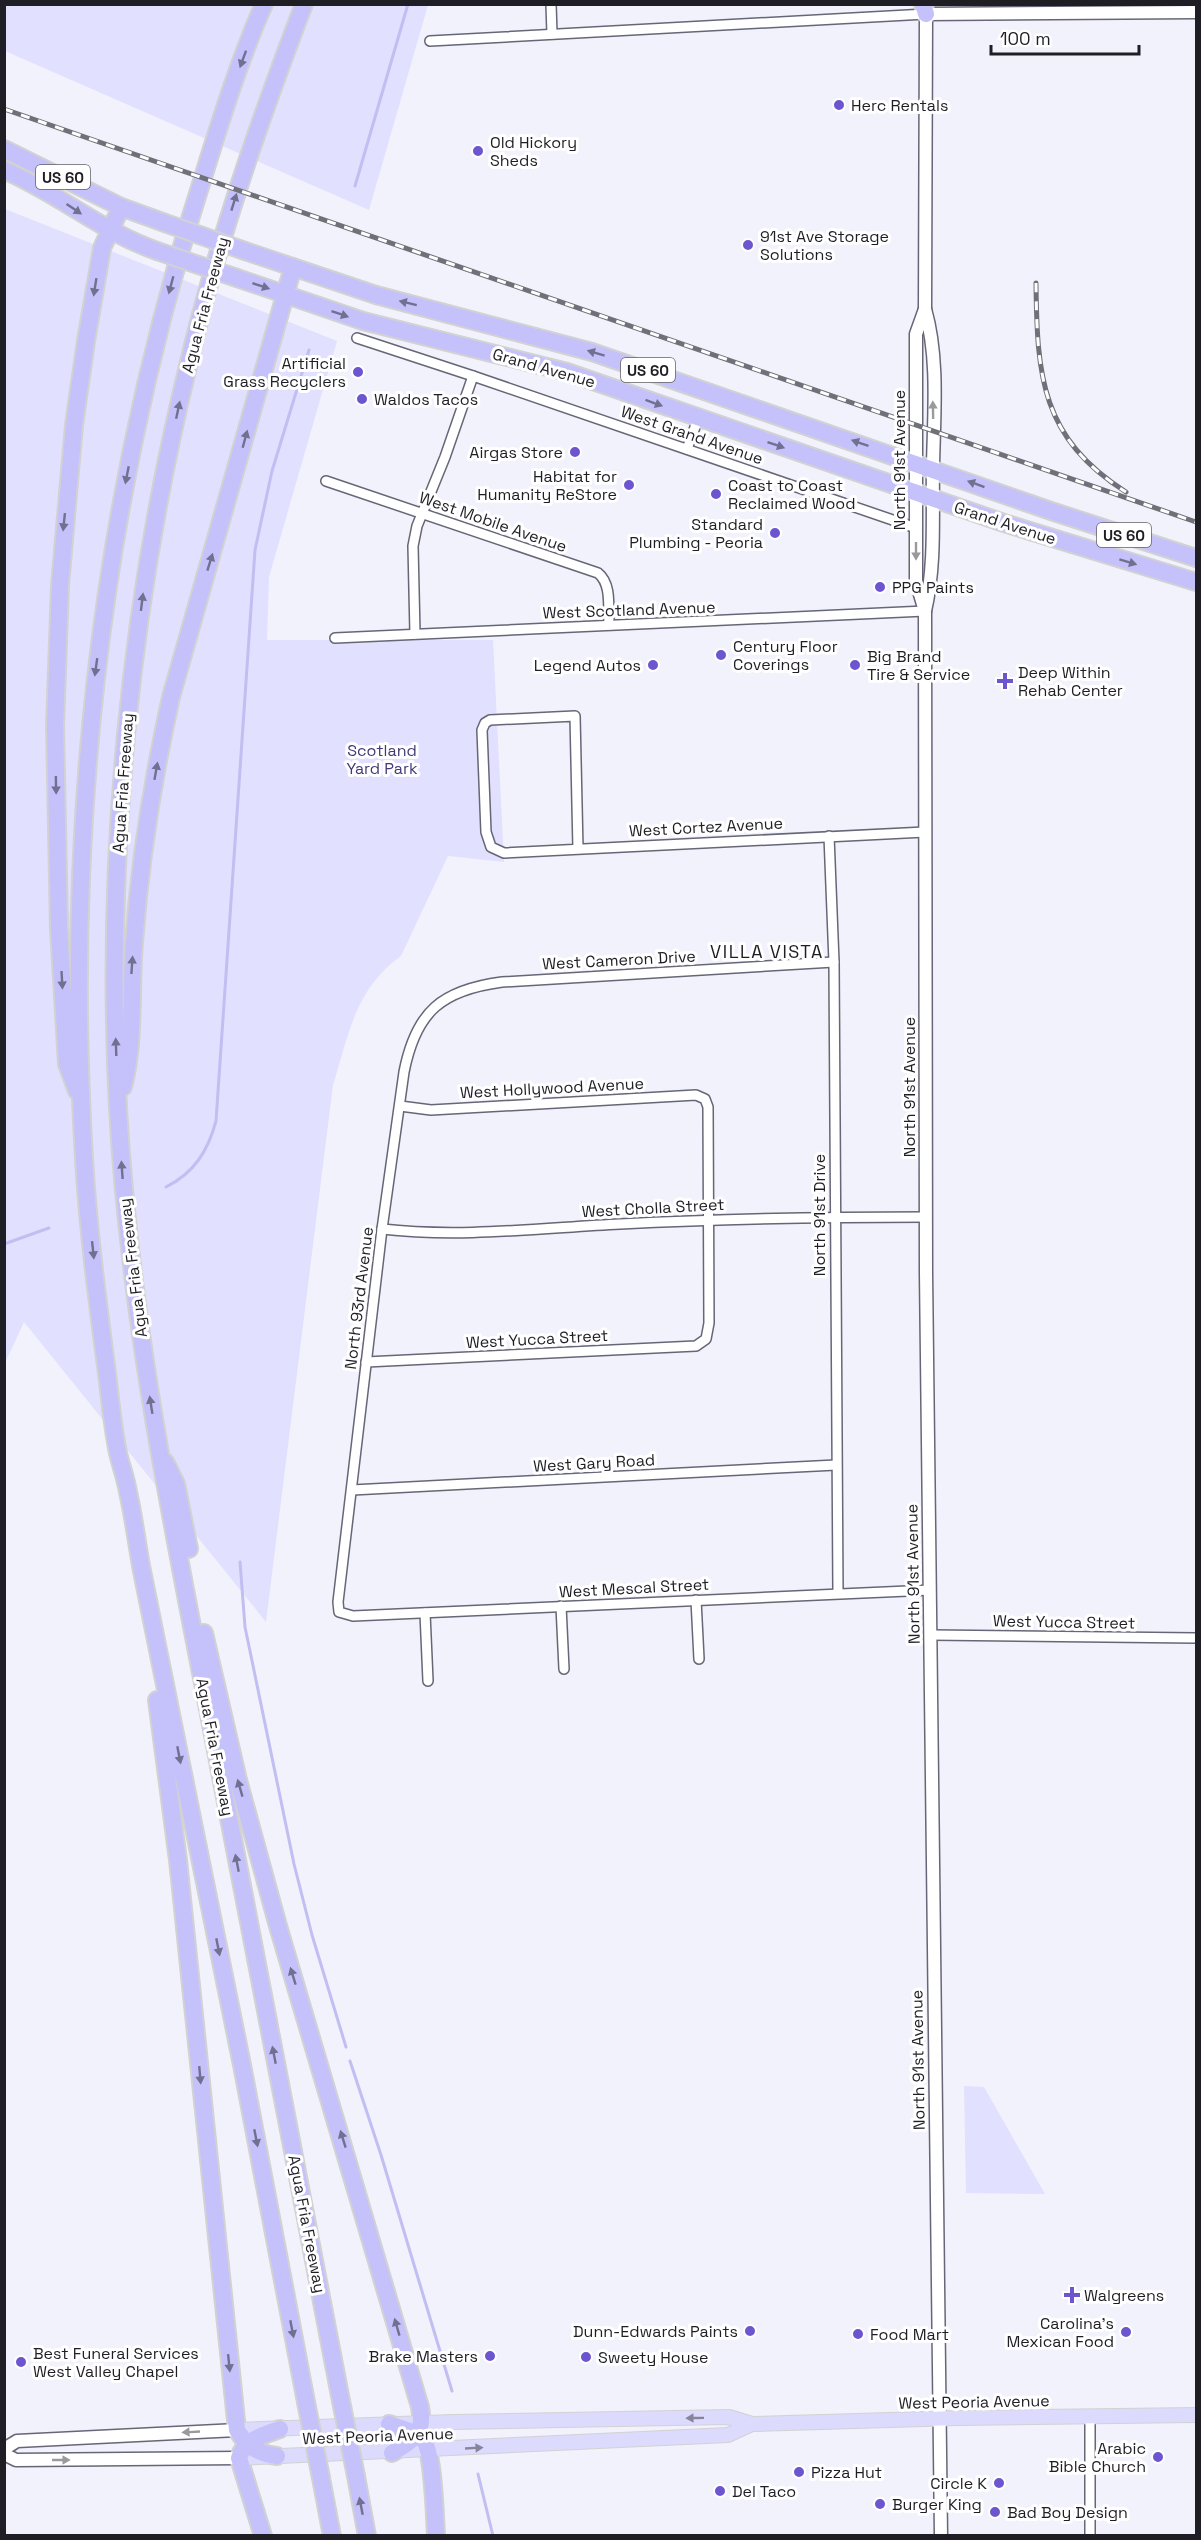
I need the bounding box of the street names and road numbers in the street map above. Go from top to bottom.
road number: US 60 [36,165,90,189]
street label: Agua Fria Freeway [177,235,233,375]
street label: Grand Avenue [490,343,598,393]
road number: US 60 [621,358,675,382]
street label: North 91st Avenue [889,390,910,530]
street label: West Grand Avenue [618,401,766,469]
street label: West Mobile Avenue [416,487,570,557]
street label: Grand Avenue [951,497,1059,549]
road number: US 60 [1097,523,1151,547]
street label: West Scotland Avenue [542,596,716,624]
street label: Agua Fria Freeway [108,712,138,854]
street label: West Cortez Avenue [628,812,784,842]
street label: West Cameron Drive [542,945,696,975]
street label: North 91st Avenue [899,1017,920,1157]
street label: West Hollywood Avenue [460,1073,644,1103]
street label: North 91st Drive [809,1154,830,1276]
street label: West Cholla Street [581,1194,725,1222]
street label: Agua Fria Freeway [114,1197,152,1339]
street label: North 93rd Avenue [340,1225,378,1371]
street label: West Yucca Street [465,1325,609,1353]
street label: West Gary Road [533,1449,655,1477]
street label: North 91st Avenue [901,1504,925,1644]
street label: West Mescal Street [558,1574,710,1602]
street label: West Yucca Street [993,1610,1135,1634]
street label: Agua Fria Freeway [191,1676,239,1818]
street label: North 91st Avenue [906,1990,930,2130]
street label: Agua Fria Freeway [283,2153,331,2295]
street label: West Peoria Avenue [898,2390,1050,2414]
street label: West Peoria Avenue [302,2423,454,2449]

